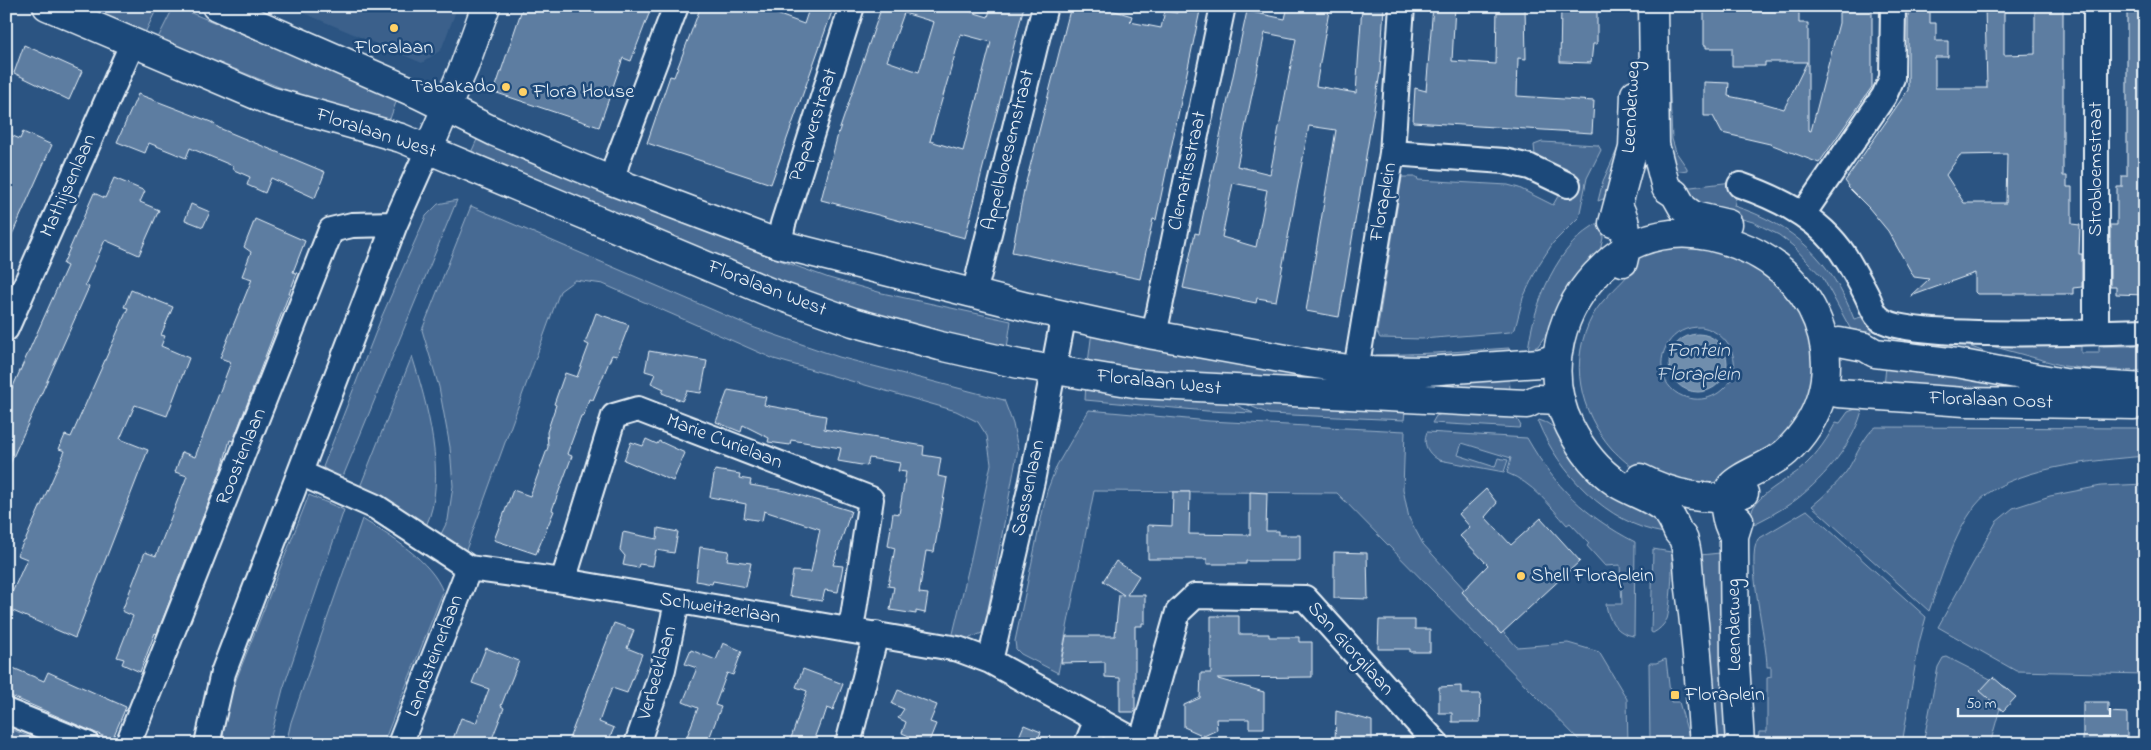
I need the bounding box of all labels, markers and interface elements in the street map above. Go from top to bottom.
marker: Floralaan [388,22,400,34]
place label: Floralaan [354,34,433,63]
street label: Leenderweg [1615,60,1650,154]
street label: Papaverstraat [782,64,846,185]
street label: Appelbloesemstraat [975,66,1043,234]
place label: Tabakado [411,73,496,102]
place label: Flora House [532,78,634,107]
marker: Tabakado [500,81,512,93]
marker: Flora House [517,86,529,98]
street label: Floralaan West [311,101,440,167]
street label: Strobloemstraat [2082,101,2111,237]
street label: Clematisstraat [1161,108,1215,233]
street label: Mathijsenlaan [33,129,105,242]
street label: Floraplein [1363,160,1405,245]
street label: Floralaan West [703,253,831,325]
water label: Fontein Floraplein [1656,336,1741,390]
street label: Floralaan West [1094,362,1223,404]
street label: Floralaan Oost [1928,384,2054,418]
street label: Roostenlaan [209,404,275,510]
street label: Marie Curielaan [662,406,787,478]
street label: Sassenlaan [1005,437,1053,539]
place label: Shell Floraplein [1531,562,1654,591]
marker: Shell Floraplein [1515,570,1527,582]
street label: Leenderweg [1720,578,1751,672]
street label: Schweitzerlaan [657,585,783,633]
street label: Landsteinerlaan [398,591,472,721]
street label: San Giorgilaan [1299,595,1401,704]
street label: Verbeeklaan [630,622,685,724]
place label: Floraplein [1684,681,1765,710]
scale bar [1958,685,2111,717]
marker: Floraplein [1669,689,1681,701]
text: 50 m [1966,693,1997,715]

